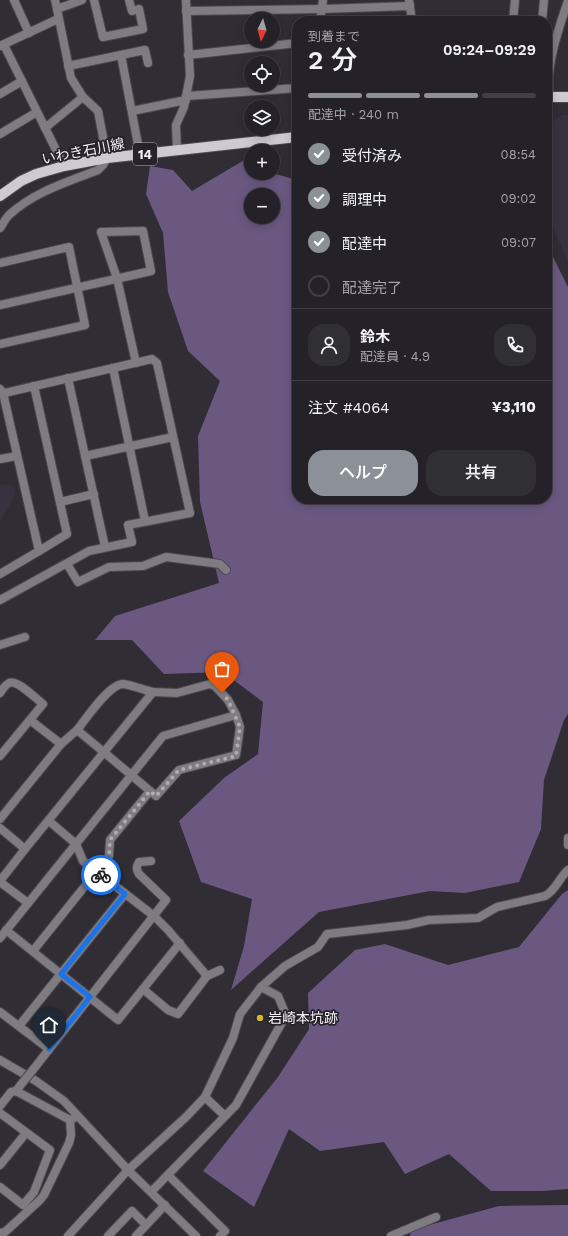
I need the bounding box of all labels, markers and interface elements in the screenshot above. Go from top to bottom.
north arrow [244,12,280,48]
map controls [244,12,280,224]
text: 到着まで [308,29,360,44]
text: 09:24–09:29 [443,41,536,59]
text: 2 分 [308,45,357,75]
button: locate [244,56,280,92]
button: layers [244,100,280,136]
text: 配達中 · 240 m [308,107,399,122]
street label: いわき石川線 [40,135,126,167]
road number: 14 [133,143,157,165]
icon: check [308,143,330,165]
button: + [244,144,280,180]
text: 受付済み [342,147,402,165]
text: 08:54 [501,147,536,162]
icon: check [308,187,330,209]
button: − [244,188,280,224]
text: 調理中 [342,191,387,209]
text: 09:02 [500,191,536,206]
icon: check [308,231,330,253]
text: 配達中 [342,235,387,253]
text: 09:07 [501,235,536,250]
text: 配達完了 [342,279,402,297]
button: person [308,324,350,366]
button: phone [494,324,536,366]
text: 鈴木 [360,328,390,346]
text: 配達員 · 4.9 [360,349,430,364]
text: ¥3,110 [492,398,536,416]
text: 注文 #4064 [308,399,389,417]
button: ヘルプ [308,450,418,496]
button: 共有 [426,450,536,496]
pin [205,652,239,693]
icon: bag [211,658,233,680]
courier [81,855,121,895]
icon: bike [90,864,112,886]
pin [32,1008,66,1049]
place label: 岩崎本坑跡 [268,1010,338,1026]
marker: 岩崎本坑跡 [255,1013,265,1023]
icon: home [38,1014,60,1036]

